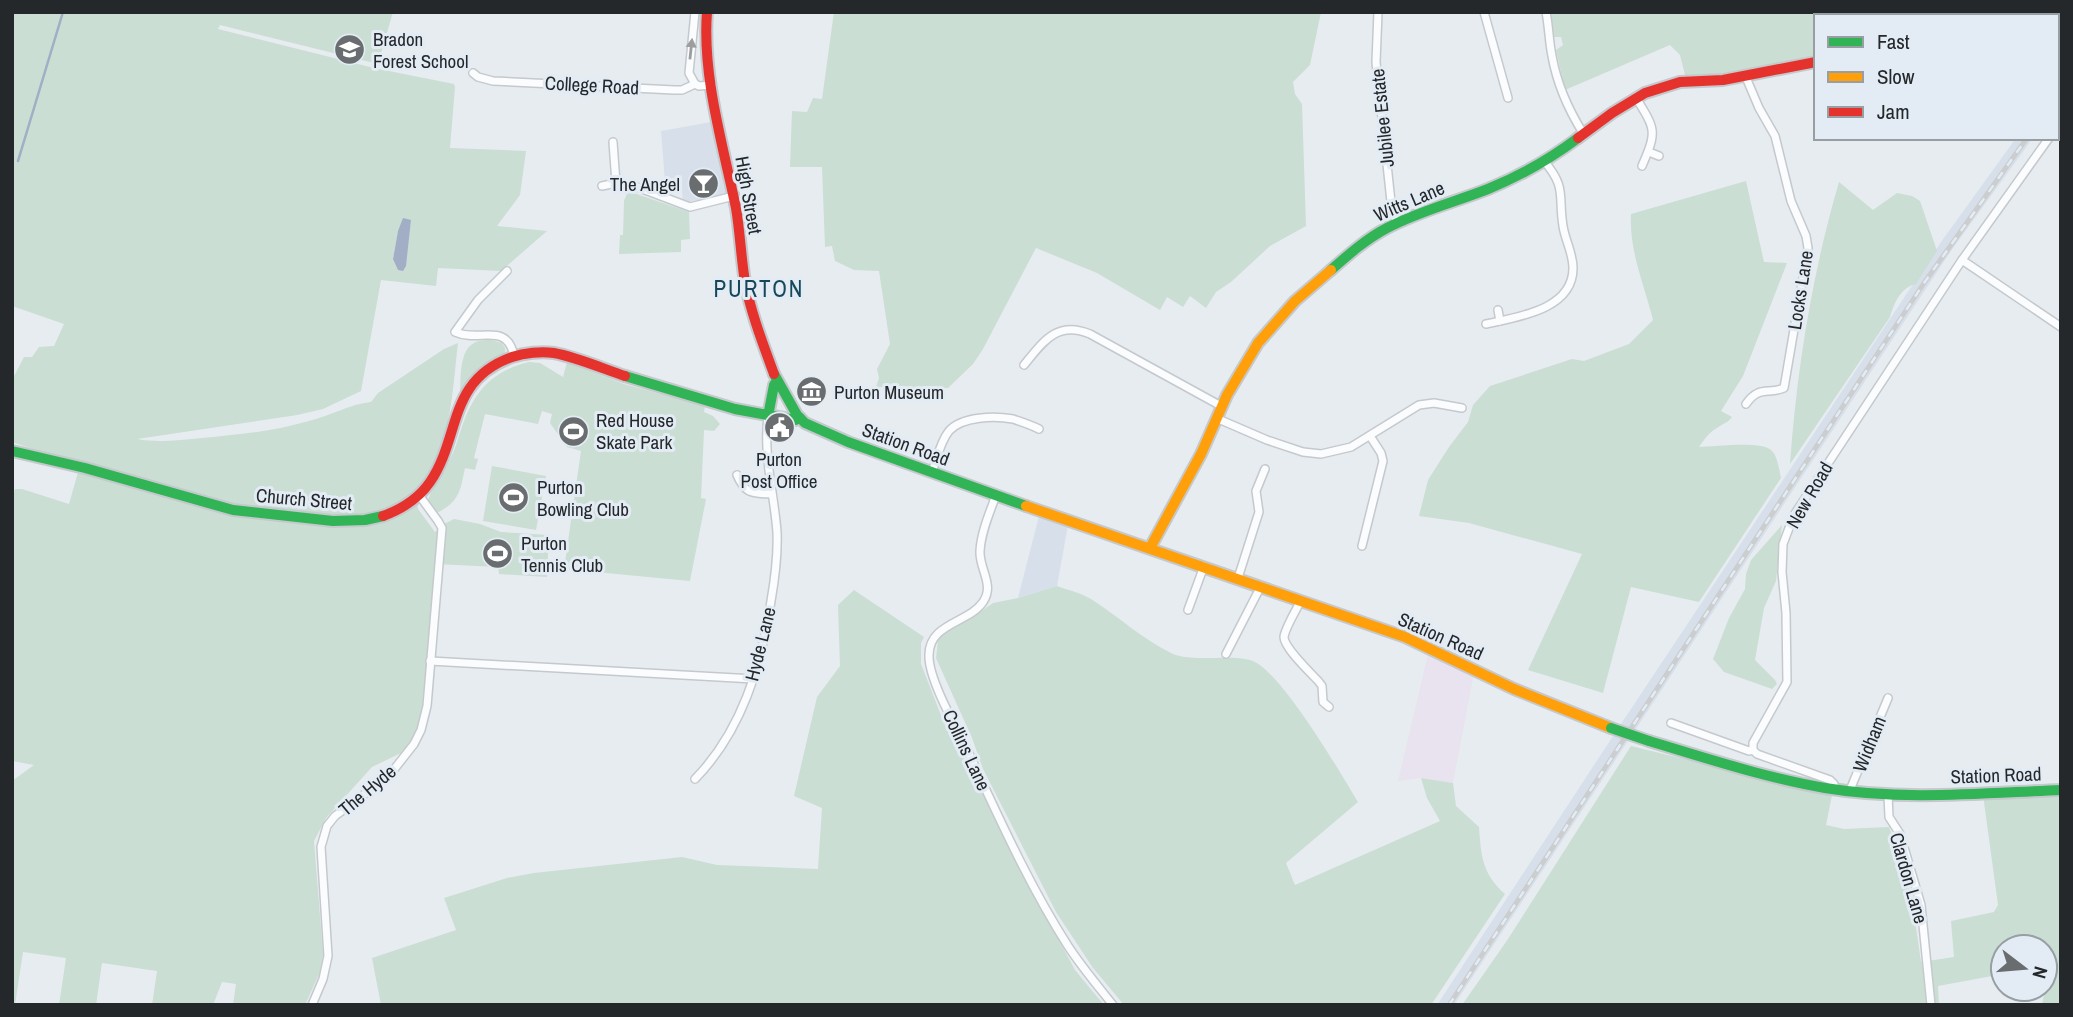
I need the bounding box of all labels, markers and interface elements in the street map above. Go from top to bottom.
legend [1814,14,2059,140]
place label: Bradon Forest School [373,26,468,74]
text: Fast [1877,27,1910,56]
school or university icon: Bradon Forest School [333,33,367,67]
one-way arrow [686,38,697,60]
text: Slow [1877,62,1915,91]
street label: Jubilee Estate [1364,68,1400,168]
street label: College Road [544,70,640,100]
text: Jam [1877,97,1910,126]
street label: High Street [729,154,769,237]
bar icon: The Angel [686,167,720,201]
place label: The Angel [610,171,680,197]
street label: Witts Lane [1370,174,1448,228]
street label: Locks Lane [1781,249,1819,331]
district label: PURTON [714,273,804,304]
museum icon: Purton Museum [794,375,828,409]
place label: Purton Museum [834,379,944,405]
place label: Red House Skate Park [596,407,674,455]
public building icon: Purton Post Office [762,411,796,445]
sports icon: Red House Skate Park [556,414,590,448]
street label: Station Road [859,416,953,472]
place label: Purton Post Office [741,446,817,494]
street label: New Road [1780,457,1838,533]
place label: Purton Bowling Club [537,474,629,522]
sports icon: Purton Bowling Club [497,481,531,515]
street label: Church Street [255,482,354,516]
place label: Purton Tennis Club [521,530,603,578]
sports icon: Purton Tennis Club [481,537,515,571]
street label: Hyde Lane [738,604,782,684]
street label: Station Road [1394,606,1488,666]
street label: Collins Lane [937,705,997,795]
street label: Widham [1846,712,1892,776]
street label: The Hyde [333,758,401,822]
street label: Station Road [1950,760,2042,790]
street label: Clardon Lane [1884,829,1934,927]
north arrow [1989,933,2059,1003]
text: N [2026,964,2054,982]

